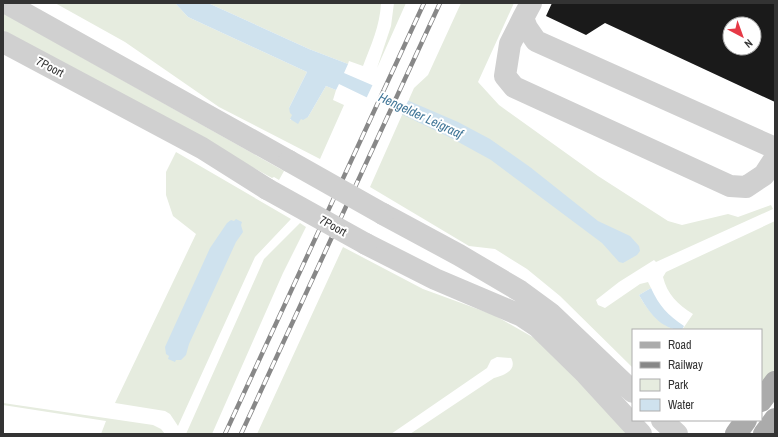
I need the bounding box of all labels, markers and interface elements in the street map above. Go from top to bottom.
north arrow [722,16,762,56]
text: N [742,36,756,51]
street label: 7Poort [33,53,67,81]
water label: Hengelder Leigraaf [376,88,467,143]
street label: 7Poort [316,212,350,240]
legend [632,329,762,421]
text: Road [668,337,692,353]
text: Railway [668,357,703,373]
text: Park [668,377,688,393]
text: Water [668,397,695,413]

